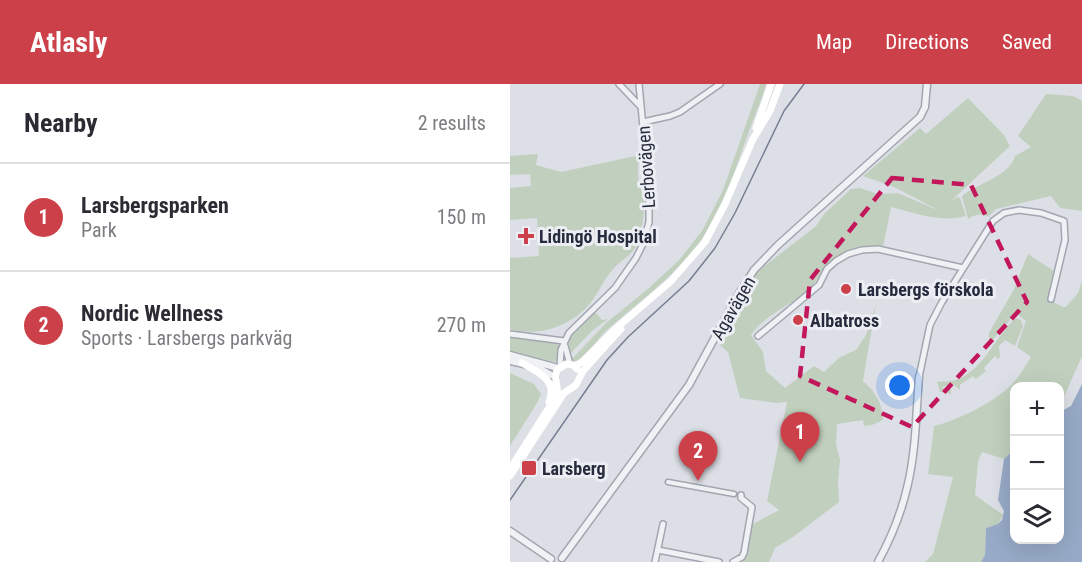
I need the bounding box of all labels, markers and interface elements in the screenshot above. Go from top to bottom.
text: Atlasly [30,26,108,59]
text: Map [816,30,852,54]
text: Directions [885,30,969,54]
text: Saved [1002,30,1052,54]
text: Nearby [24,108,98,138]
text: 2 results [418,111,486,135]
street label: Lerbovägen [633,125,659,209]
text: Larsbergsparken [81,193,229,218]
text: 1 [38,205,49,229]
text: 150 m [437,205,486,229]
text: Park [81,218,117,242]
place label: Lidingö Hospital [539,226,657,247]
marker: Lidingö Hospital [517,227,535,245]
street label: Agavägen [706,272,760,344]
place label: Larsbergs förskola [858,279,994,300]
marker: Larsbergs förskola [839,282,853,296]
text: Nordic Wellness [81,301,223,326]
place label: Albatross [810,310,879,331]
text: 2 [38,313,49,337]
text: 270 m [437,313,486,337]
marker: Albatross [791,313,805,327]
text: Sports · Larsbergs parkväg [81,326,292,350]
your location [885,371,914,400]
map controls [1010,382,1064,544]
button: + [1010,382,1064,436]
pin: 1 [780,412,820,462]
pin: 2 [678,432,717,481]
button: − [1010,436,1064,490]
place label: Larsberg [542,458,606,479]
marker: Larsberg [520,459,538,477]
button: layers [1010,490,1064,544]

